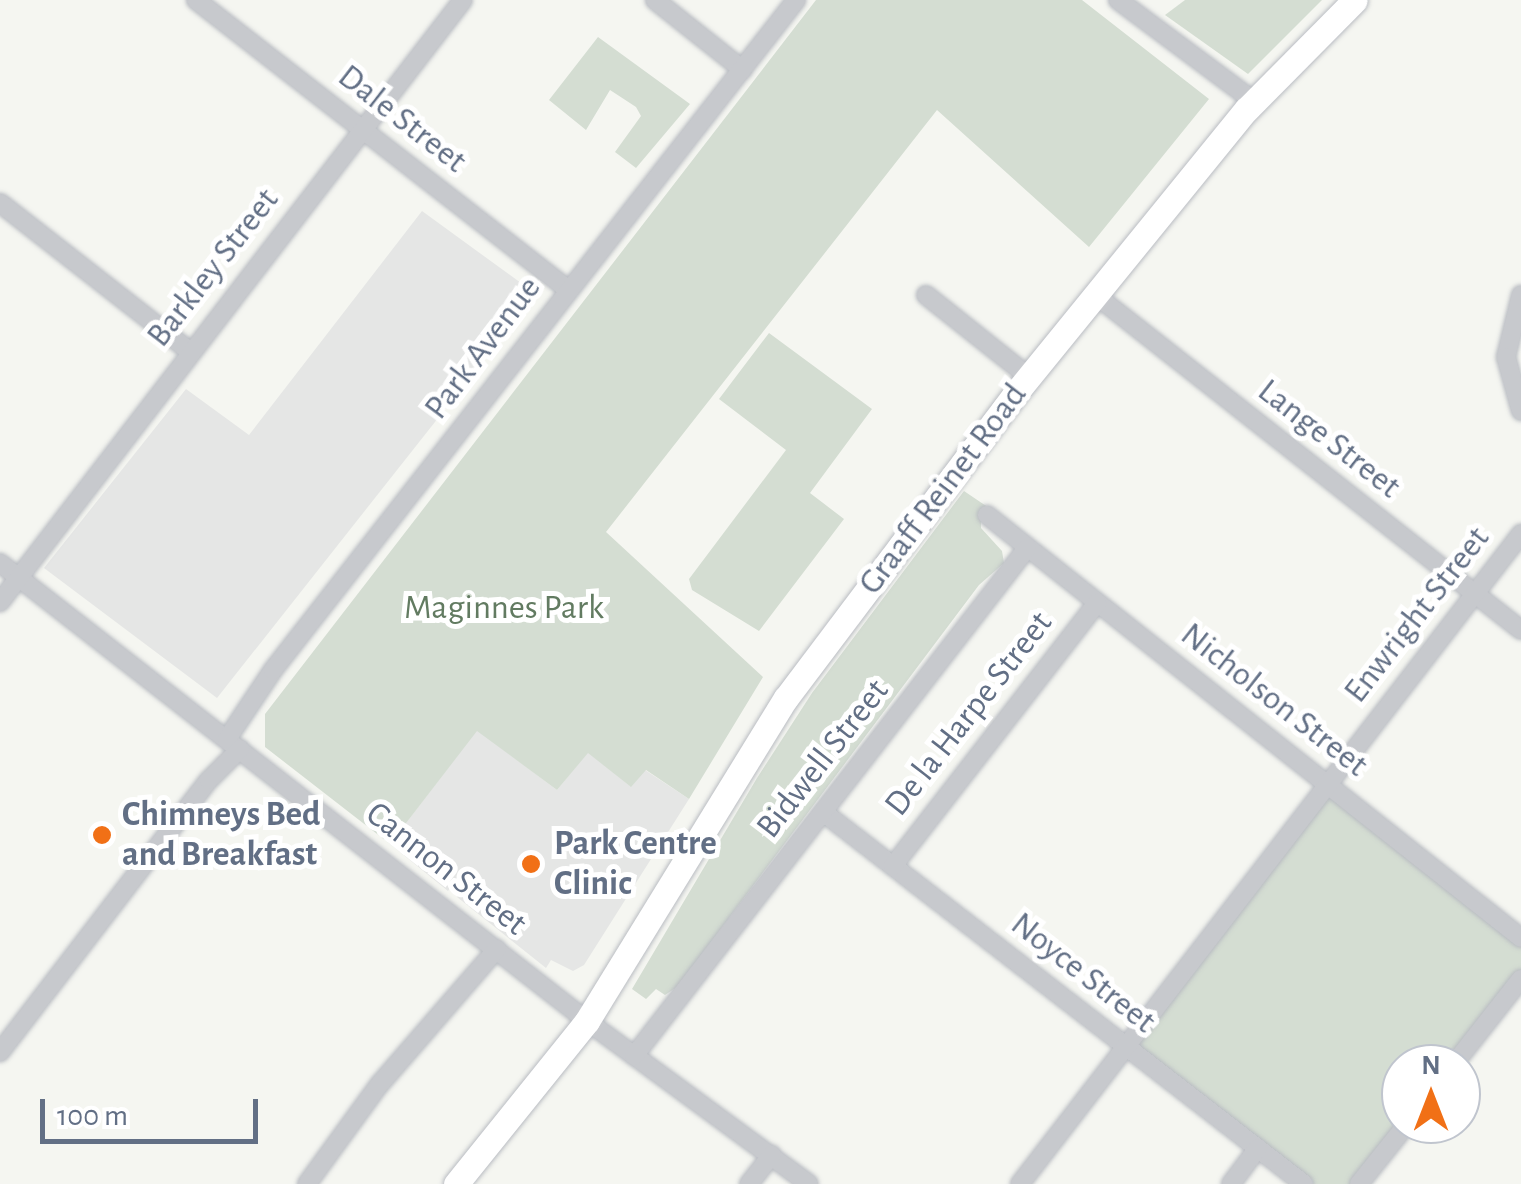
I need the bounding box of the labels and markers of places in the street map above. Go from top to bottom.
place label: Chimneys Bed and Breakfast [122,794,320,876]
place label: Park Centre Clinic [554,823,717,905]
marker: Chimneys Bed and Breakfast [91,824,113,846]
marker: Park Centre Clinic [518,851,544,877]

